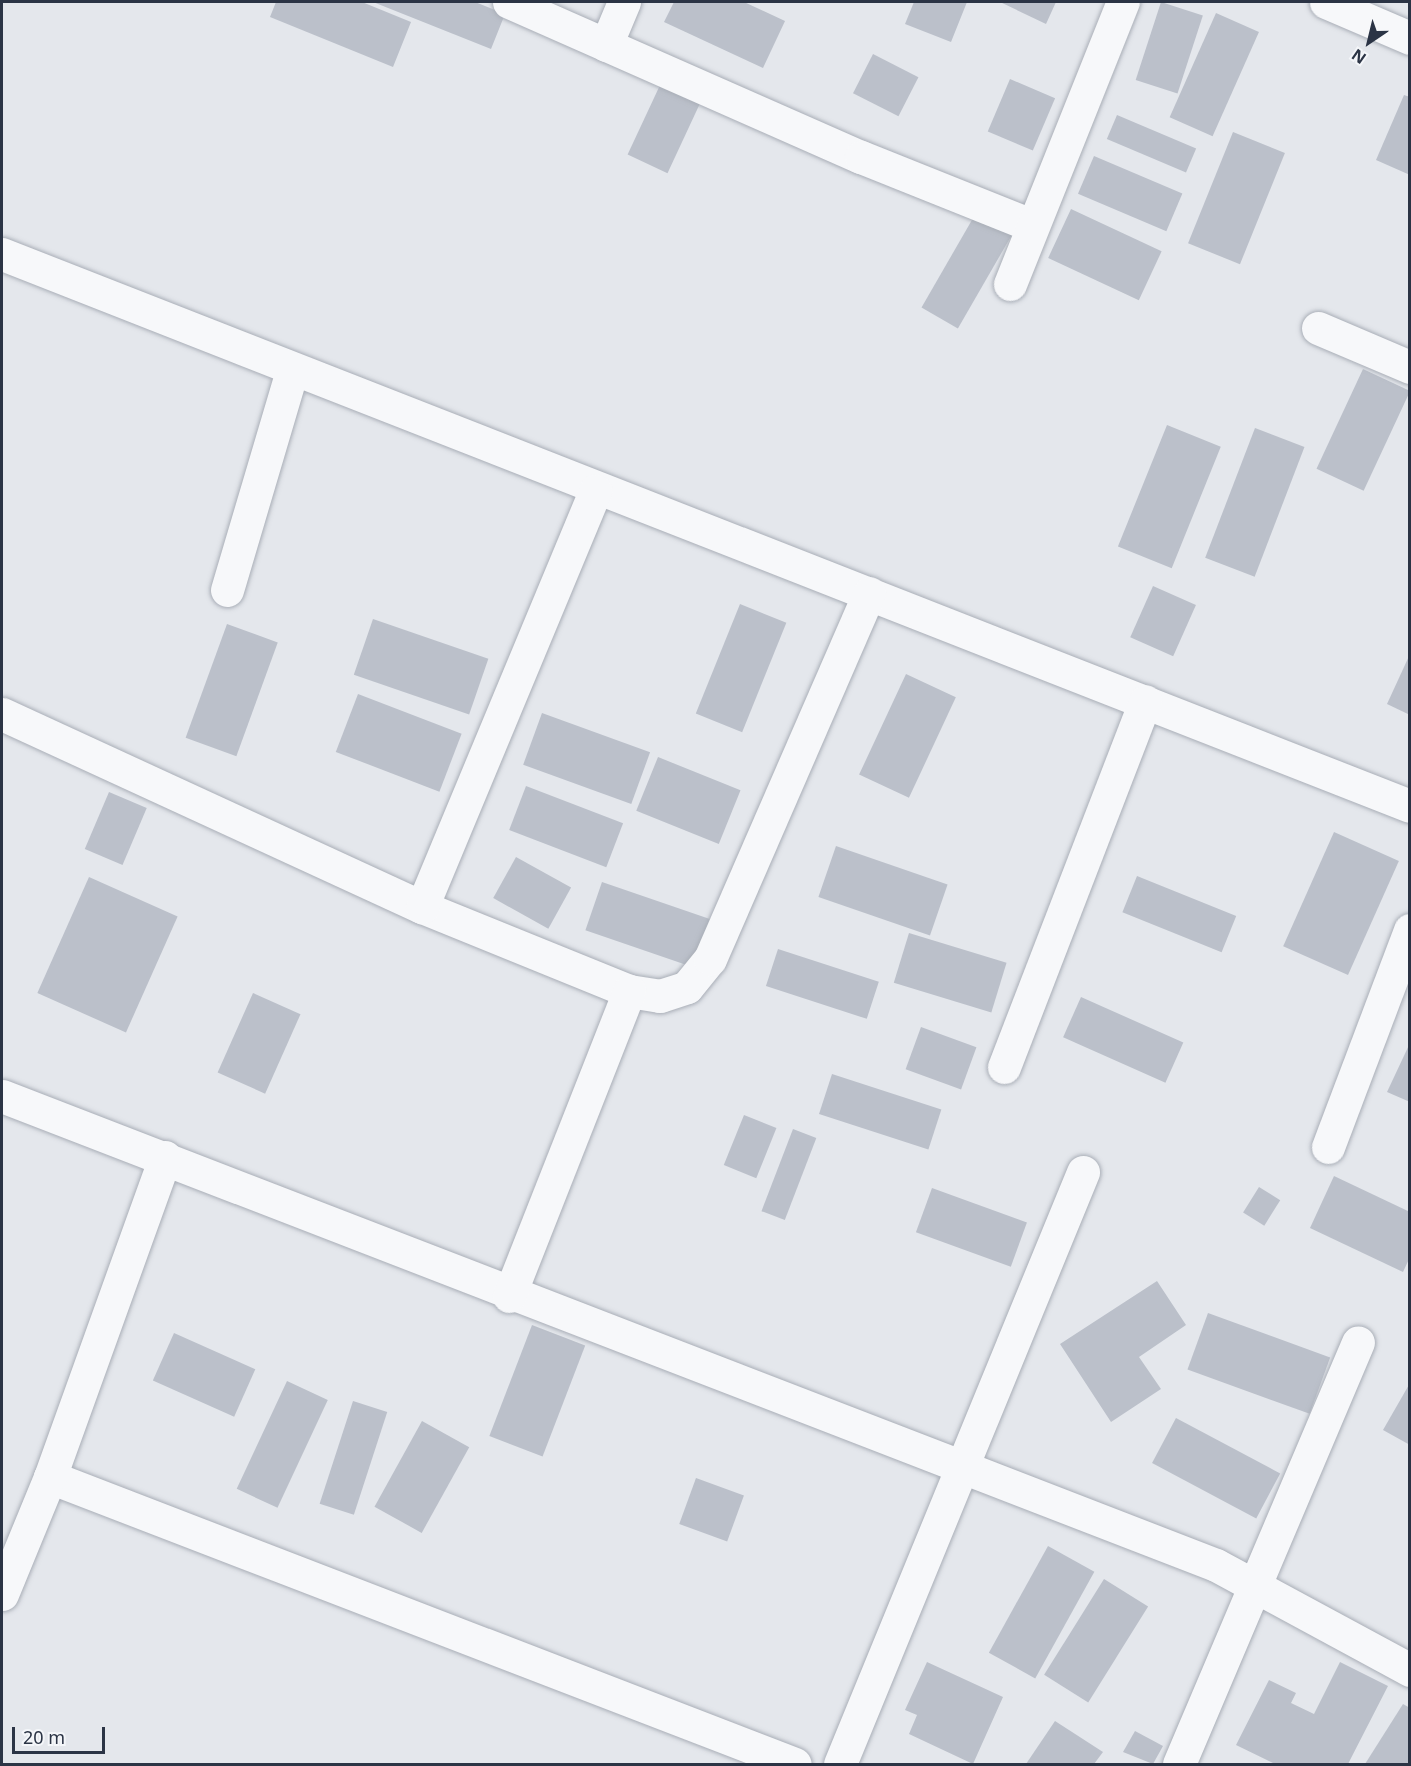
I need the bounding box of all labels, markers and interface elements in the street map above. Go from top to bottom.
north arrow [1339,12,1399,72]
text: N [1347,44,1370,69]
scale bar [15,1715,108,1753]
text: 20 m [23,1725,65,1749]

